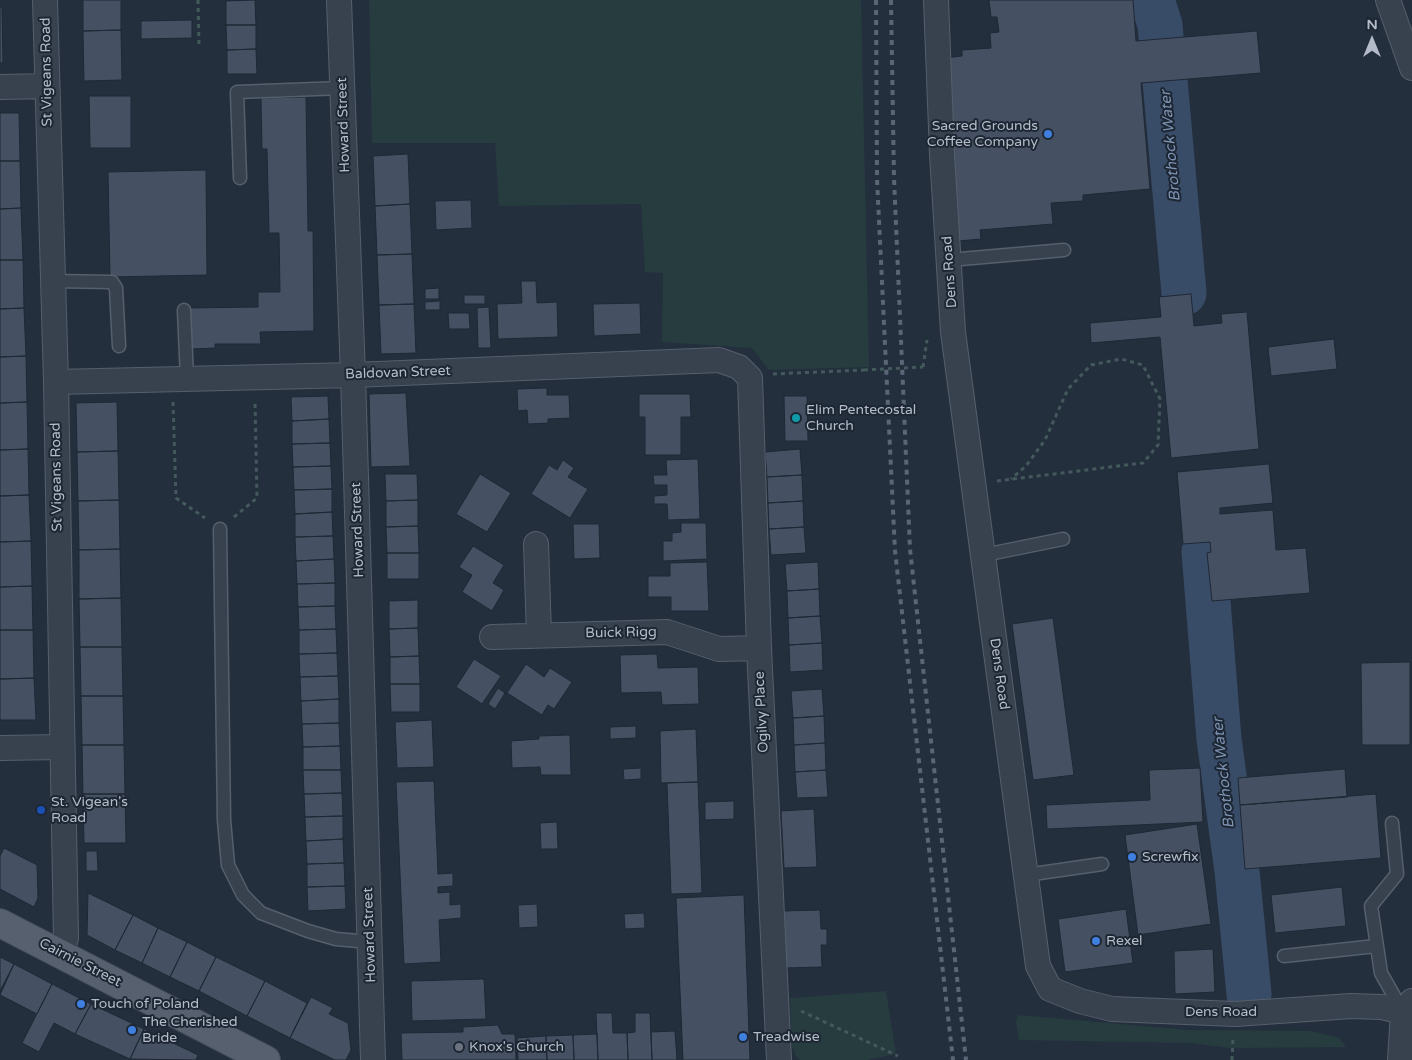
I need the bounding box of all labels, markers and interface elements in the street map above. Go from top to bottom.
north arrow [1347,15,1397,65]
text: N [1366,16,1378,33]
street label: St Vigeans Road [38,17,56,127]
street label: Howard Street [334,77,354,173]
water label: Brothock Water [1157,90,1185,202]
place label: Sacred Grounds Coffee Company [927,118,1038,150]
marker: Sacred Grounds Coffee Company [1042,128,1054,140]
street label: Dens Road [939,235,961,309]
street label: Baldovan Street [345,363,451,383]
place label: Elim Pentecostal Church [806,402,916,434]
marker: Elim Pentecostal Church [790,412,802,424]
street label: St Vigeans Road [48,422,66,532]
street label: Howard Street [348,482,368,578]
street label: Buick Rigg [585,624,657,642]
street label: Dens Road [986,637,1012,711]
street label: Ogilvy Place [751,671,773,753]
water label: Brothock Water [1209,717,1239,829]
place label: St. Vigean's Road [51,794,128,826]
marker: St. Vigean's Road [35,804,47,816]
place label: Screwfix [1142,849,1199,865]
marker: Screwfix [1126,851,1138,863]
street label: Howard Street [360,887,380,983]
place label: Rexel [1106,933,1143,949]
street label: Cairnie Street [36,935,124,991]
marker: Rexel [1090,935,1102,947]
place label: Touch of Poland [91,996,199,1012]
marker: Touch of Poland [75,998,87,1010]
street label: Dens Road [1185,1004,1257,1020]
place label: The Cherished Bride [142,1014,238,1046]
marker: The Cherished Bride [126,1024,138,1036]
place label: Treadwise [753,1029,820,1045]
marker: Treadwise [737,1031,749,1043]
place label: Knox's Church [469,1039,564,1055]
marker: Knox's Church [453,1041,465,1053]

